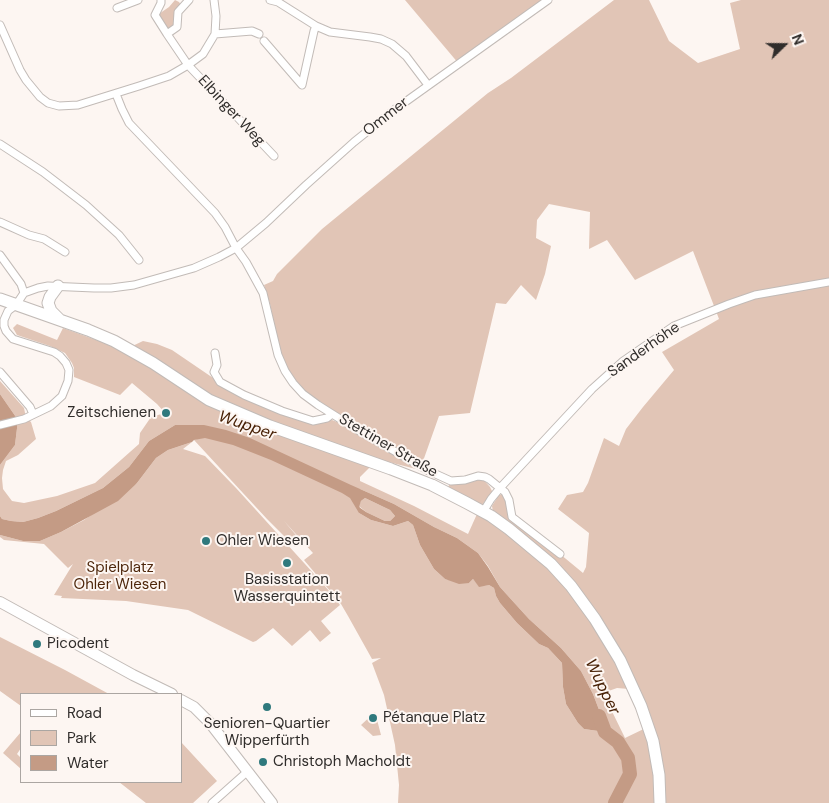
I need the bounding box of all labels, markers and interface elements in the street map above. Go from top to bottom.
north arrow [759,20,809,70]
text: N [788,31,808,47]
street label: Elbinger Weg [194,72,268,150]
street label: Ommer [360,94,412,140]
street label: Sanderhöhe [605,319,683,381]
place label: Zeitschienen [67,404,156,422]
marker: Zeitschienen [160,407,172,419]
water label: Wupper [216,407,278,445]
street label: Stettiner Straße [335,410,441,482]
place label: Ohler Wiesen [216,532,309,550]
marker: Ohler Wiesen [200,535,212,547]
marker: Basisstation Wasserquintett [281,557,293,569]
park label: Spielplatz Ohler Wiesen [74,559,166,594]
place label: Basisstation Wasserquintett [234,571,340,606]
place label: Picodent [47,635,109,653]
marker: Picodent [31,638,43,650]
water label: Wupper [580,656,624,718]
legend [20,693,182,783]
marker: Senioren-Quartier Wipperfürth [261,701,273,713]
text: Road [67,703,102,723]
place label: Pétanque Platz [383,709,485,727]
marker: Pétanque Platz [367,712,379,724]
place label: Senioren-Quartier Wipperfürth [204,715,330,750]
text: Park [67,728,97,748]
text: Water [67,753,108,773]
place label: Christoph Macholdt [273,753,411,771]
marker: Christoph Macholdt [257,756,269,768]

